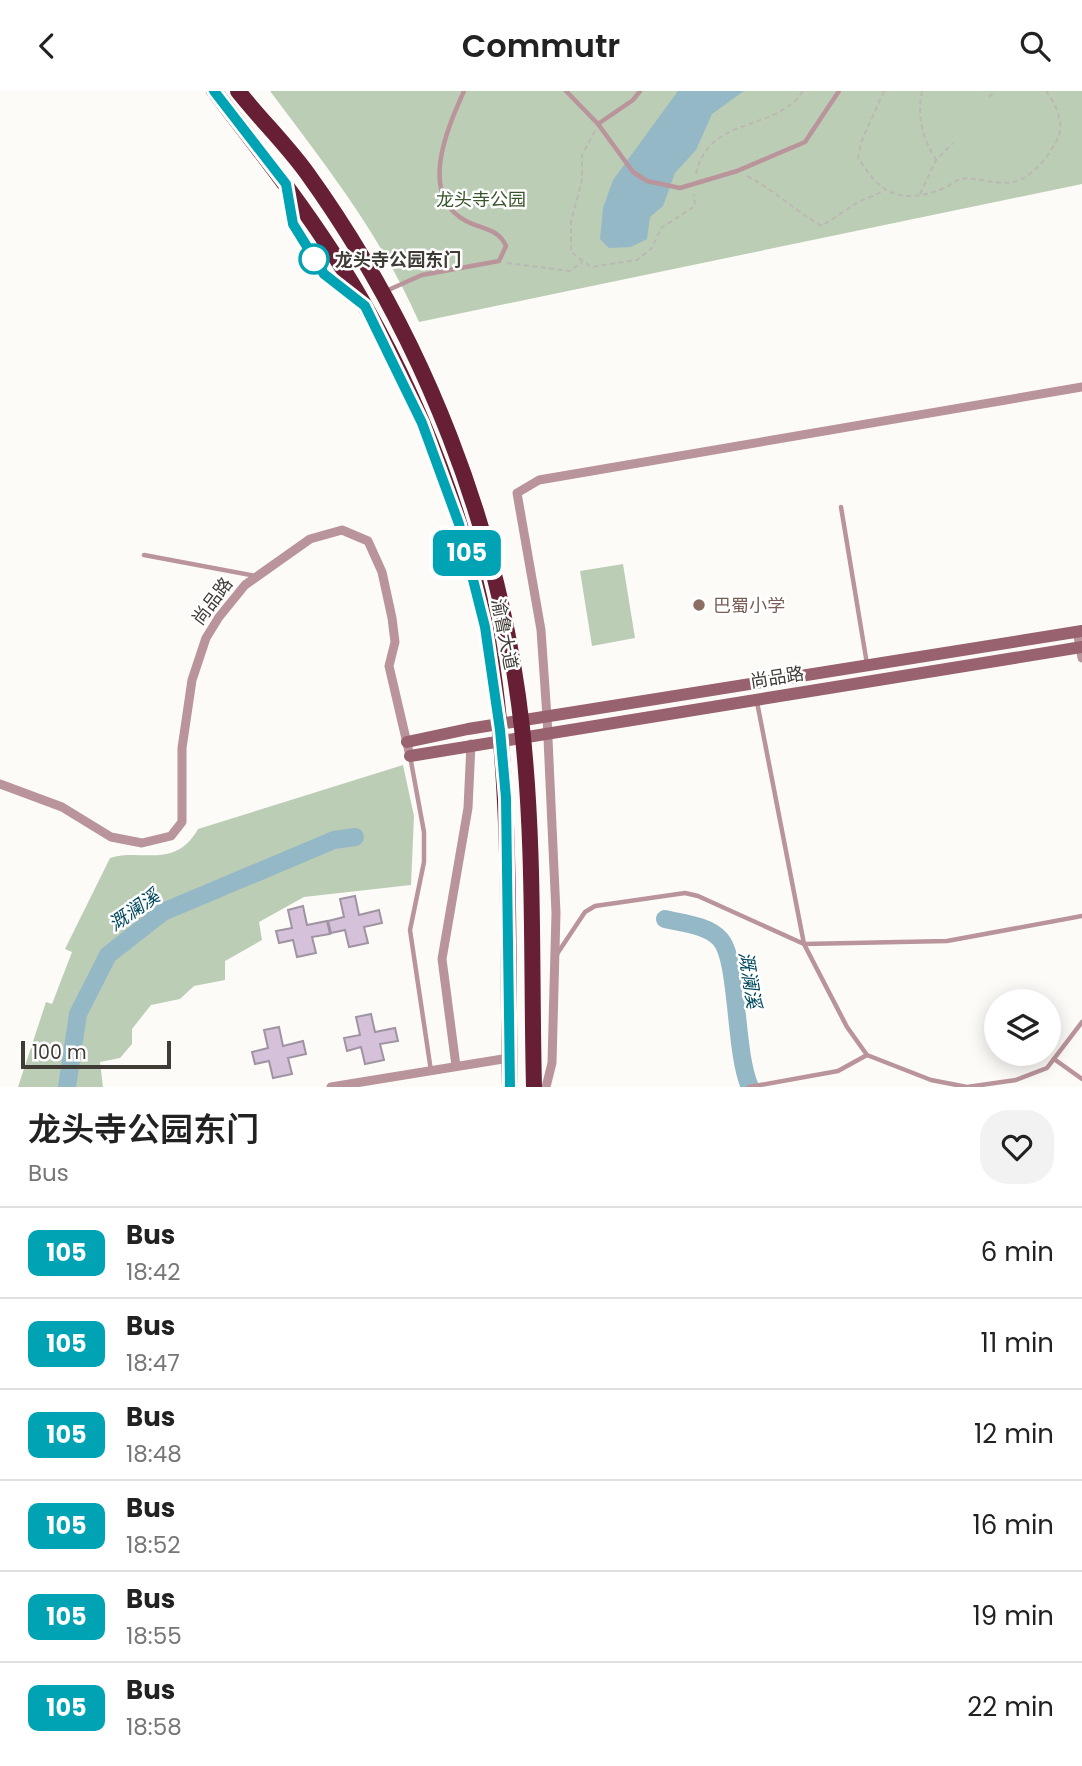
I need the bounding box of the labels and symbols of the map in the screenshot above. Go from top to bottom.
park label: 龙头寺公园 [436,187,526,212]
marker: 龙头寺公园东门 [299,244,329,274]
place label: 龙头寺公园东门 [335,247,461,272]
line badge: 105 [427,530,507,576]
street label: 尚品路 [186,572,238,630]
place label: 巴蜀小学 [713,593,785,618]
street label: 渝鲁大道 [486,596,524,672]
marker: 巴蜀小学 [691,597,707,613]
street label: 尚品路 [748,660,806,694]
water label: 溉澜溪 [103,881,167,937]
water label: 溉澜溪 [732,950,768,1012]
scale bar [21,1038,172,1070]

